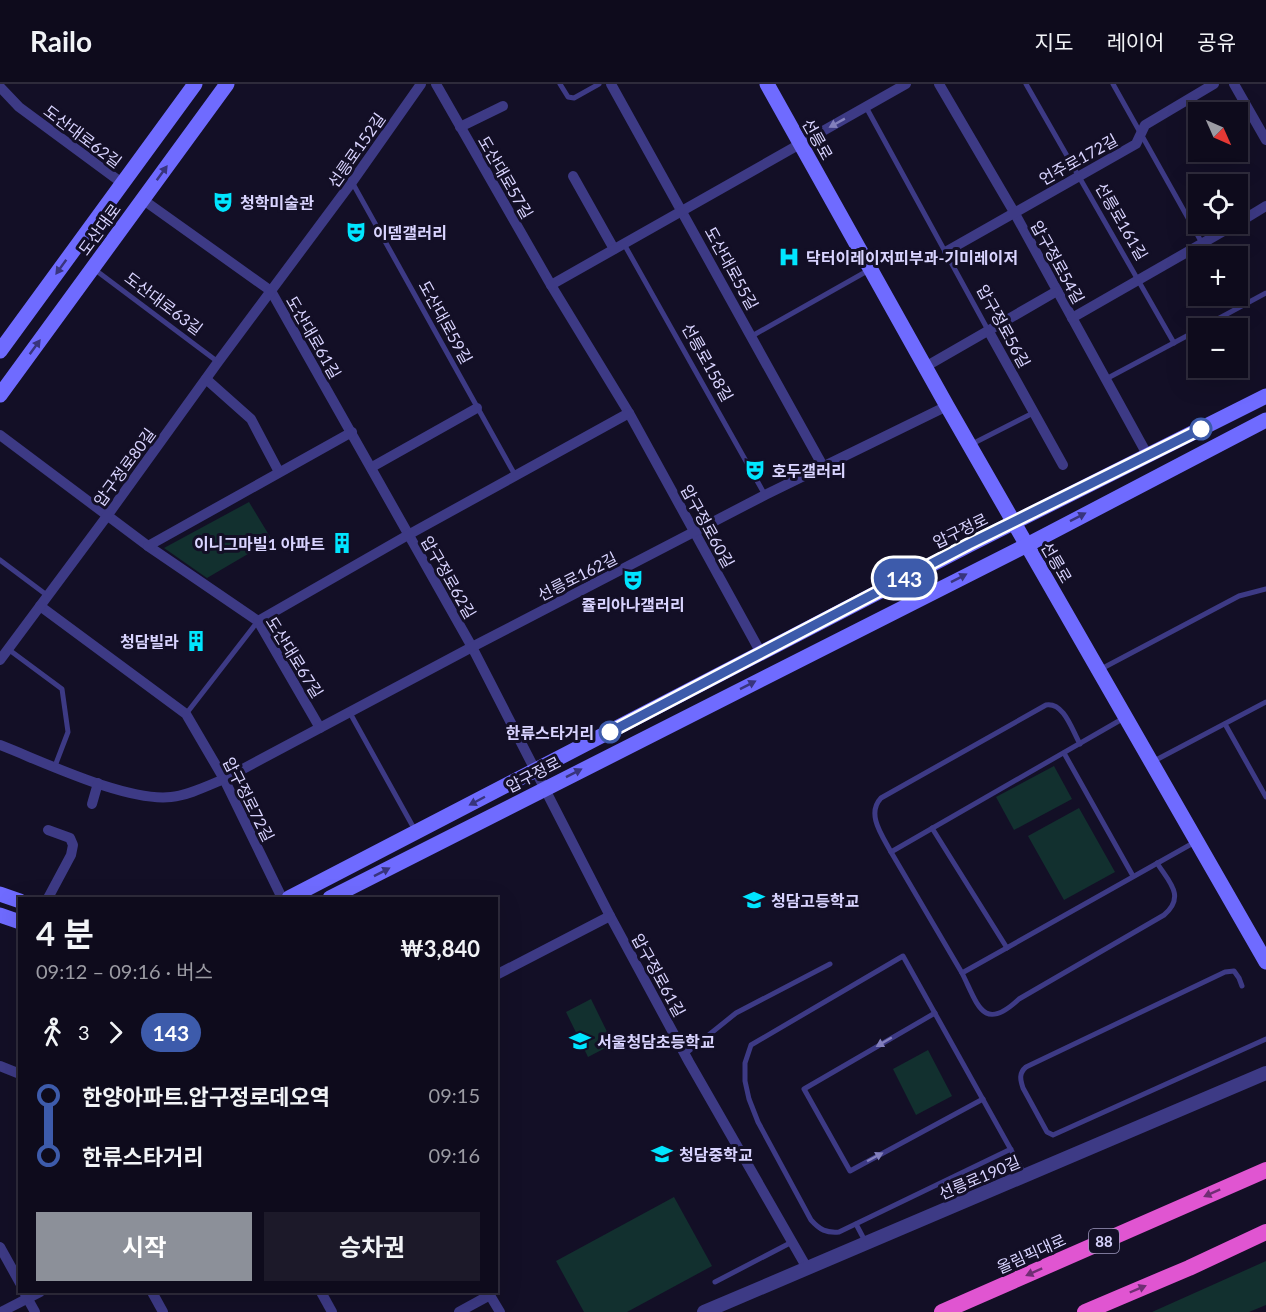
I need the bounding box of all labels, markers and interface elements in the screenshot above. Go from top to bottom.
text: Railo [30,24,92,58]
text: 지도 [1035,29,1073,54]
text: 레이어 [1106,29,1164,54]
text: 공유 [1197,29,1236,54]
street label: 도산대로62길 [40,101,126,171]
north arrow [1188,102,1248,162]
map controls [1188,102,1248,378]
street label: 선릉로152길 [323,109,389,191]
street label: 선릉로 [799,115,837,163]
one-way arrow [828,118,845,128]
street label: 언주로172길 [1035,130,1121,188]
street label: 도산대로57길 [475,132,537,222]
one-way arrow [156,165,168,181]
button: locate [1188,174,1248,234]
street label: 선릉로161길 [1092,179,1152,263]
theatre icon: 청학미술관 [211,190,235,214]
place label: 청학미술관 [240,193,314,212]
street label: 도산대로 [74,199,124,258]
street label: 압구정로54길 [1027,217,1089,307]
theatre icon: 이뎀갤러리 [344,220,368,244]
place label: 이뎀갤러리 [373,223,447,242]
street label: 도산대로55길 [701,223,763,313]
hospital icon: 닥터이레이저피부과-기미레이저 [777,245,801,269]
button: + [1188,246,1248,306]
place label: 닥터이레이저피부과-기미레이저 [806,248,1018,267]
one-way arrow [55,258,67,274]
street label: 도산대로63길 [121,268,207,338]
street label: 도산대로59길 [415,277,477,367]
street label: 압구정로56길 [973,281,1035,371]
street label: 도산대로61길 [283,292,345,382]
button: − [1188,318,1248,378]
street label: 선릉로158길 [679,319,737,405]
one-way arrow [28,340,40,355]
unlabelled marker [1190,418,1212,440]
street label: 압구정로80길 [89,424,159,510]
theatre icon: 호두갤러리 [743,458,767,482]
place label: 호두갤러리 [772,461,846,480]
street label: 압구정로60길 [677,481,739,571]
street label: 압구정로 [929,508,991,551]
one-way arrow [1070,512,1087,522]
building icon: 이니그마빌1 아파트 [330,531,354,555]
street label: 압구정로62길 [418,532,480,622]
place label: 이니그마빌1 아파트 [194,534,325,553]
street label: 선릉로 [1038,538,1076,586]
street label: 선릉로162길 [534,548,620,604]
line badge: 143 [870,558,938,598]
text: 143 [886,566,922,591]
theatre icon: 쥴리아나갤러리 [621,568,645,592]
one-way arrow [951,574,968,583]
place label: 쥴리아나갤러리 [581,595,685,614]
street label: 도산대로67길 [263,613,327,701]
building icon: 청담빌라 [184,629,208,653]
place label: 청담빌라 [120,632,179,651]
one-way arrow [739,681,756,690]
marker: 한류스타거리 [599,721,621,743]
place label: 한류스타거리 [506,723,594,742]
street label: 압구정로 [502,752,564,796]
street label: 압구정로72길 [220,754,278,844]
one-way arrow [565,768,582,778]
one-way arrow [469,796,486,806]
one-way arrow [373,867,390,877]
school or university icon: 청담고등학교 [742,888,766,912]
place label: 청담고등학교 [771,891,860,910]
text: 4 분 [36,913,94,953]
street label: 압구정로61길 [628,930,690,1020]
text: ₩3,840 [400,935,480,962]
text: 09:12 – 09:16 · 버스 [36,959,213,983]
icon: walk [36,1016,69,1049]
icon: forward [99,1016,132,1049]
text: 3 [78,1020,90,1044]
text: 143 [153,1020,189,1045]
school or university icon: 서울청담초등학교 [568,1029,592,1053]
place label: 서울청담초등학교 [597,1032,715,1051]
one-way arrow [876,1037,892,1048]
text: 한양아파트.압구정로데오역 [82,1083,330,1110]
text: 09:15 [429,1083,480,1107]
school or university icon: 청담중학교 [650,1142,674,1166]
text: 한류스타거리 [82,1143,203,1170]
text: 09:16 [429,1143,480,1167]
place label: 청담중학교 [679,1145,753,1164]
street label: 선릉로190길 [935,1151,1023,1203]
one-way arrow [867,1152,884,1162]
one-way arrow [1204,1189,1221,1198]
button: 시작 [36,1212,252,1281]
button: 승차권 [264,1212,480,1281]
street label: 올림픽대로 [994,1229,1069,1277]
road number: 88 [1089,1229,1119,1253]
one-way arrow [1025,1268,1043,1277]
one-way arrow [1130,1284,1148,1294]

